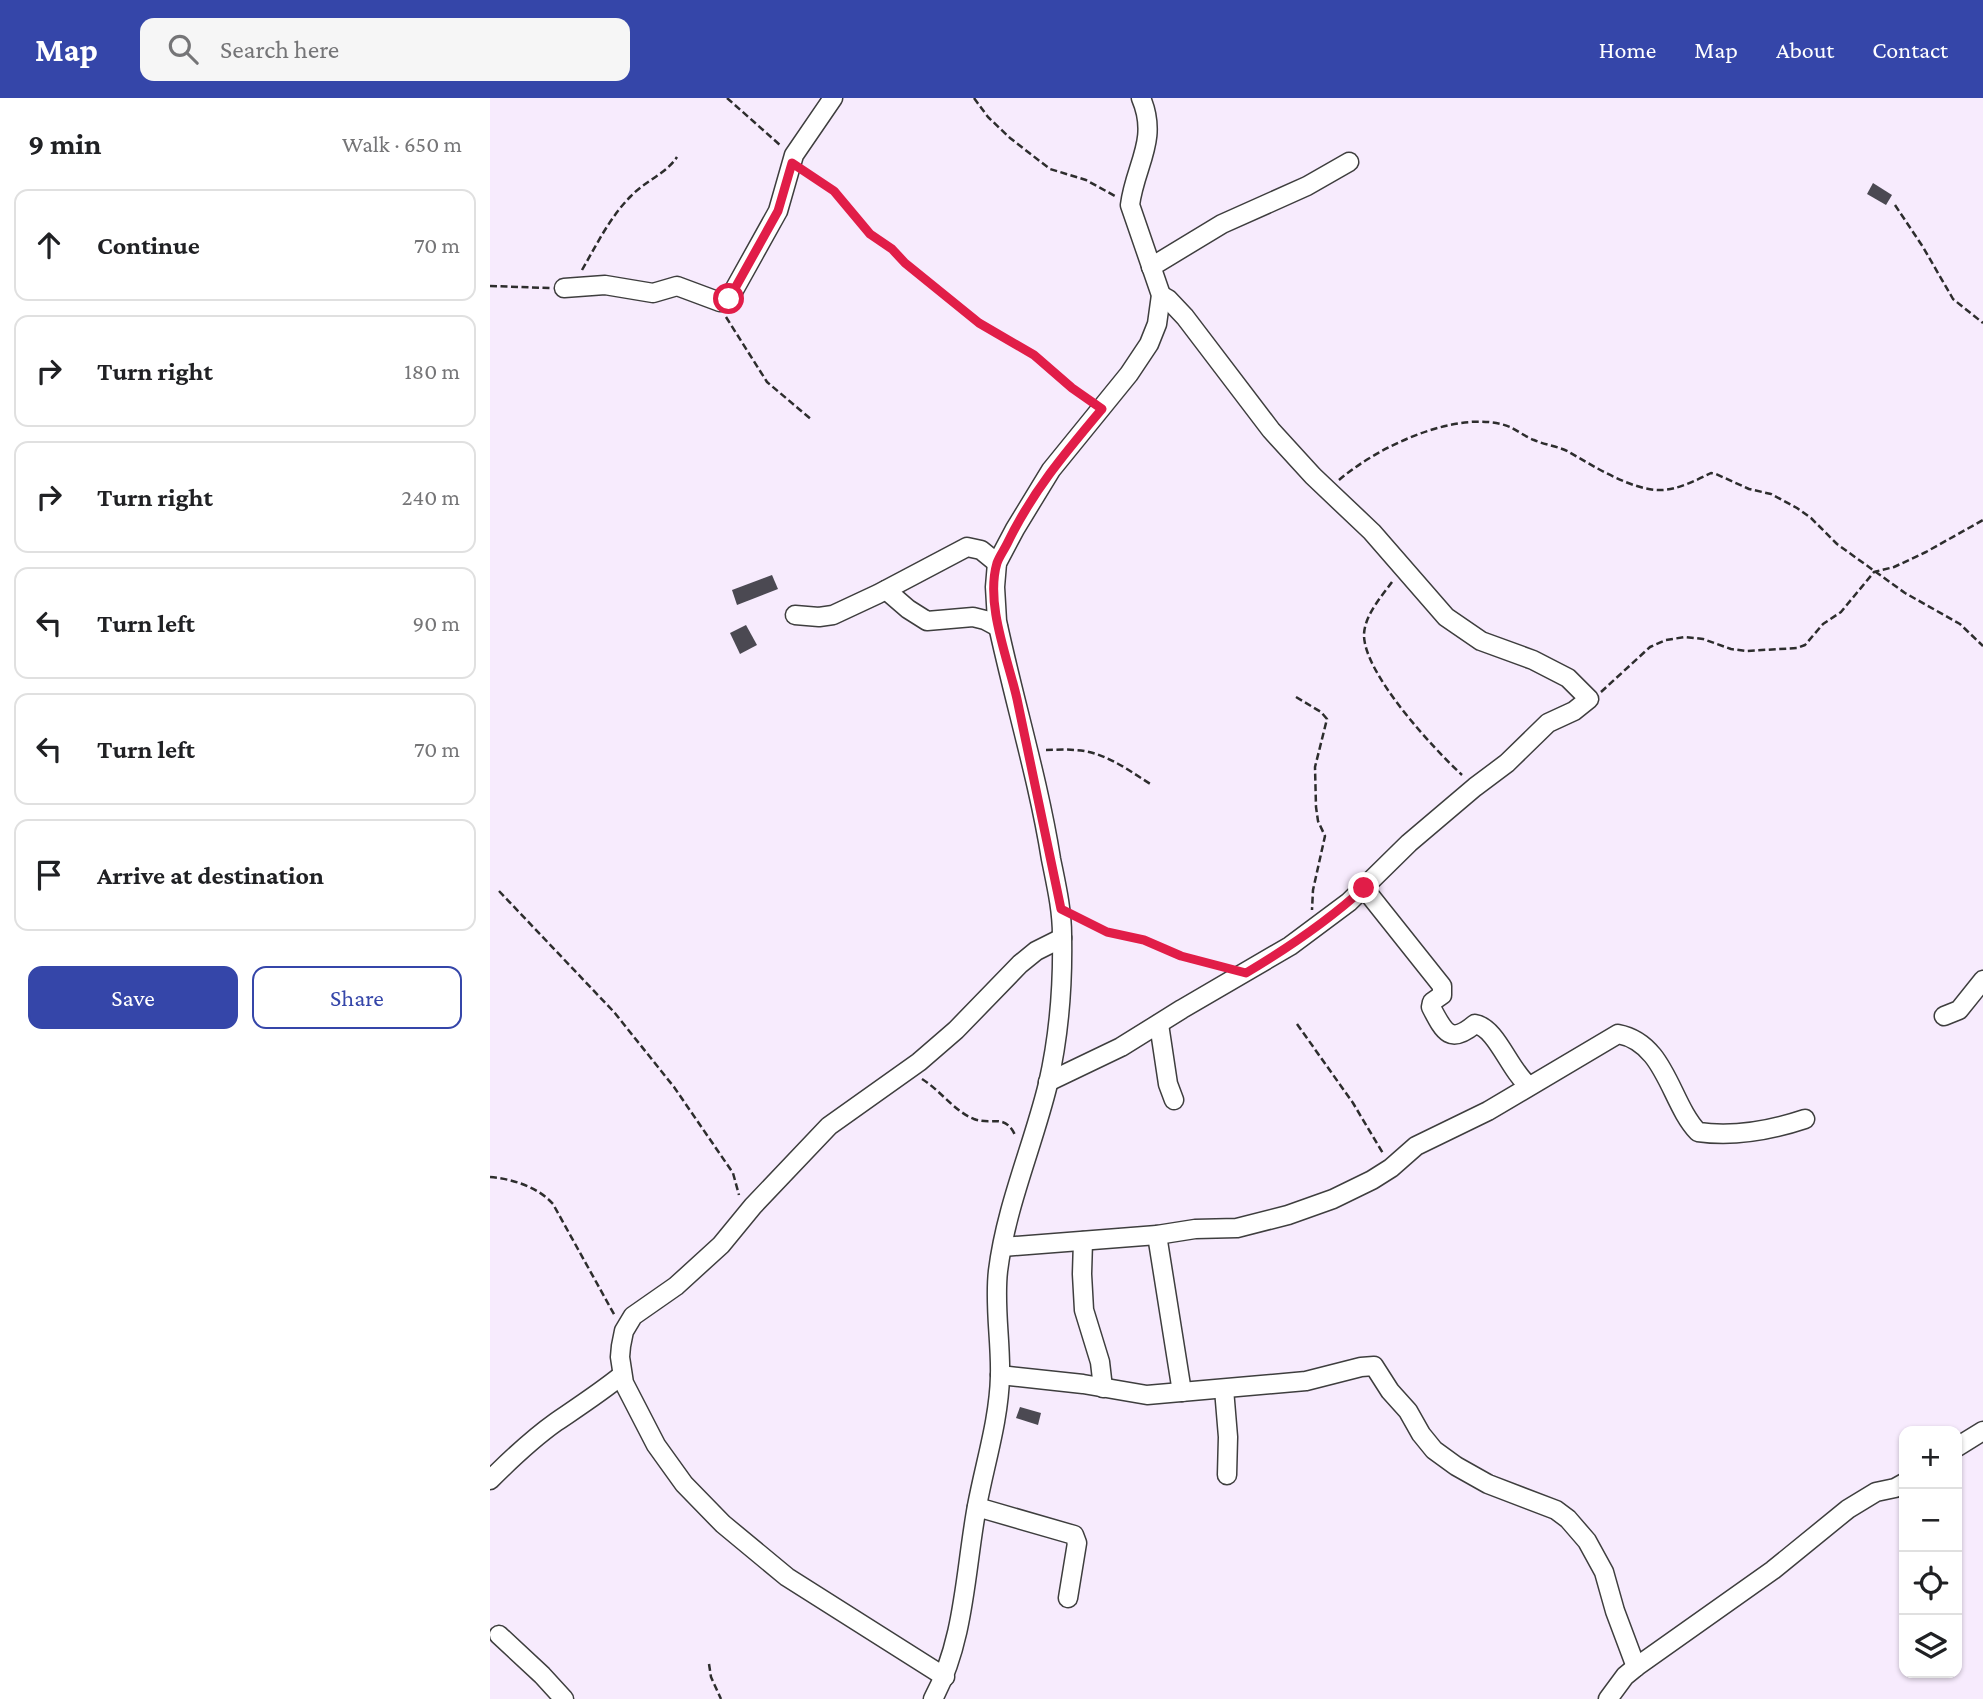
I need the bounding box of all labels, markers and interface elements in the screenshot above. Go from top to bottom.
search box [140,18,630,81]
icon: search [164,30,202,68]
text: Map [35,31,98,68]
text: Search here [220,35,339,64]
text: Home [1599,36,1656,63]
text: Map [1694,36,1738,63]
text: About [1776,36,1834,63]
text: Contact [1872,36,1948,63]
text: 9 min [28,127,101,160]
text: Walk · 650 m [342,131,462,157]
icon: ahead [30,226,68,264]
text: Continue [97,231,200,260]
text: 70 m [414,232,460,258]
route start [713,283,744,314]
icon: right [30,352,68,390]
text: Turn right [97,357,213,386]
text: 180 m [404,358,460,384]
icon: right [30,478,68,516]
text: Turn right [97,483,213,512]
text: 240 m [401,484,460,510]
icon: left [30,604,68,642]
text: Turn left [97,609,195,638]
text: 90 m [413,610,460,636]
icon: left [30,730,68,768]
text: Turn left [97,735,195,764]
text: 70 m [414,736,460,762]
icon: arrive [30,856,68,894]
text: Arrive at destination [97,861,324,890]
route end [1348,872,1379,903]
button: Save [28,966,238,1029]
button: Share [252,966,462,1029]
map controls [1899,1426,1962,1678]
button: + [1899,1426,1962,1489]
button: − [1899,1489,1962,1552]
button: locate [1899,1552,1962,1615]
button: layers [1899,1615,1962,1678]

